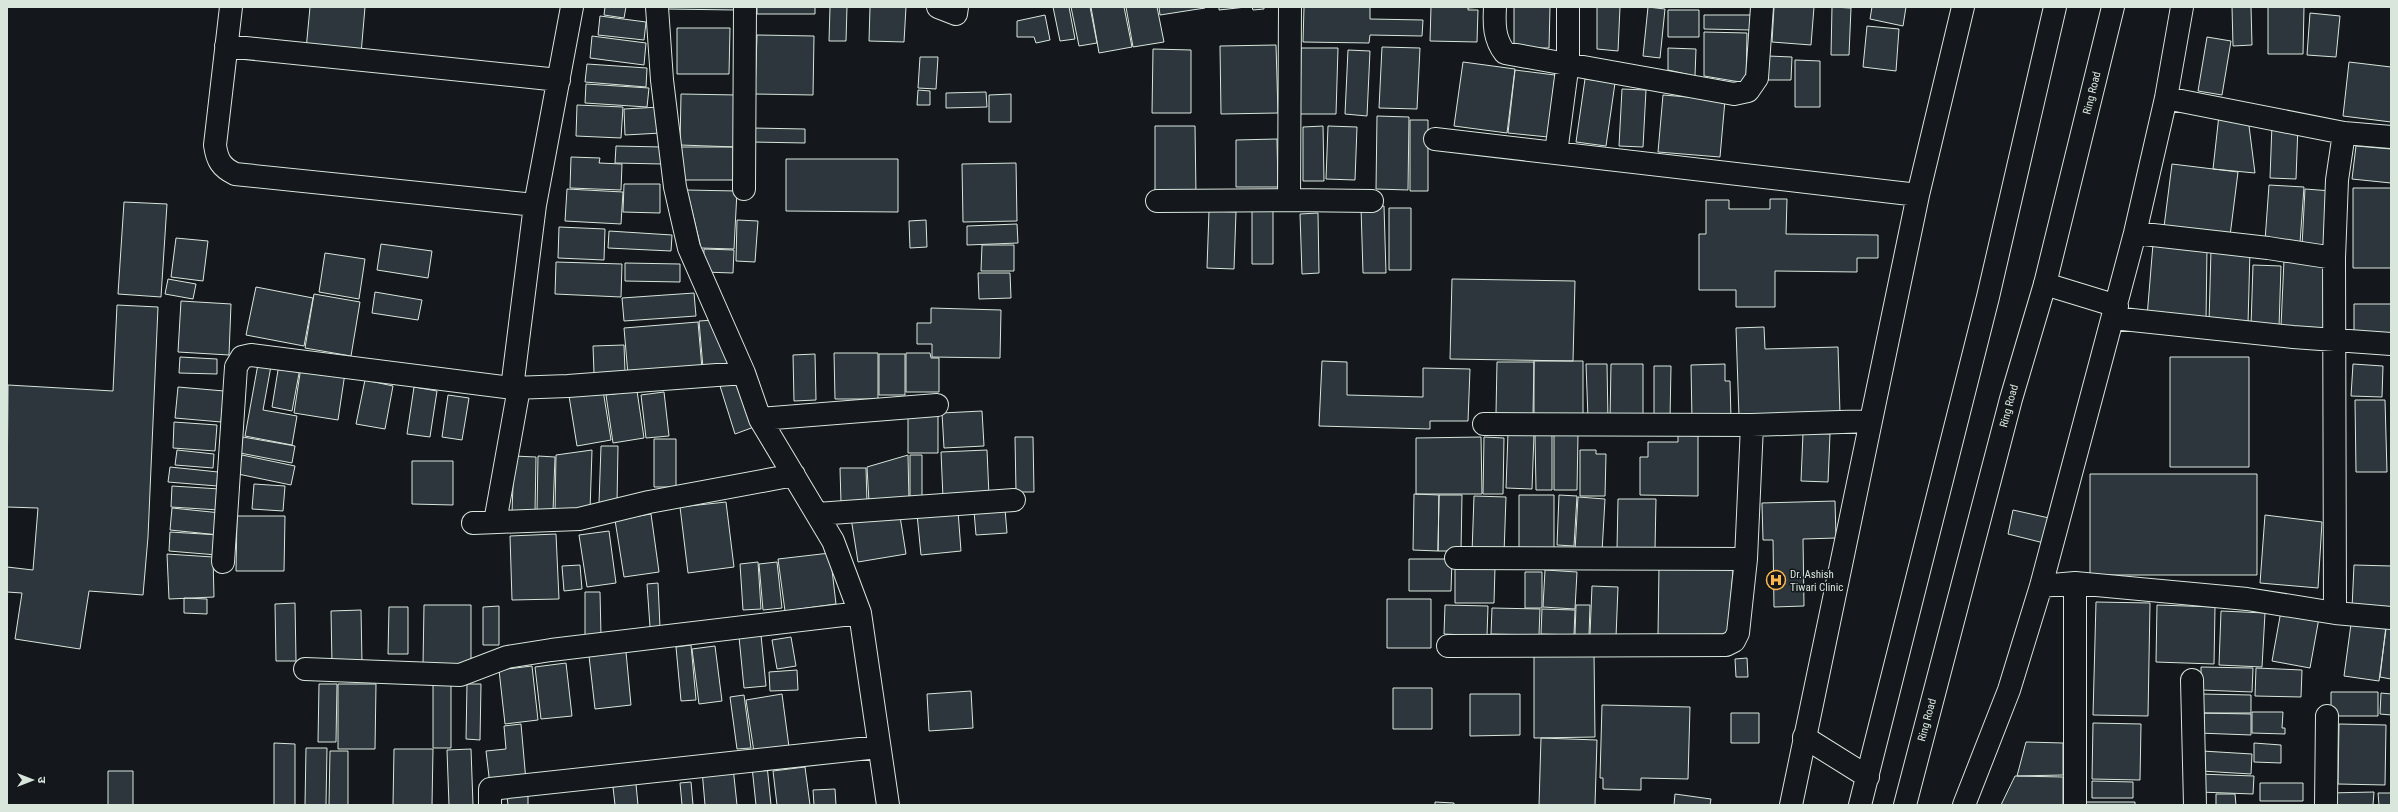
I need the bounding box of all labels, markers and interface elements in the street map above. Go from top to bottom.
street label: Ring Road [2080,70,2104,116]
street label: Ring Road [1997,383,2021,429]
place label: Dr. Ashish Tiwari Clinic [1790,568,1843,594]
hospital icon: Dr. Ashish Tiwari Clinic [1765,569,1787,591]
street label: Ring Road [1915,697,1939,743]
north arrow [12,760,52,800]
text: उ [35,777,48,784]

